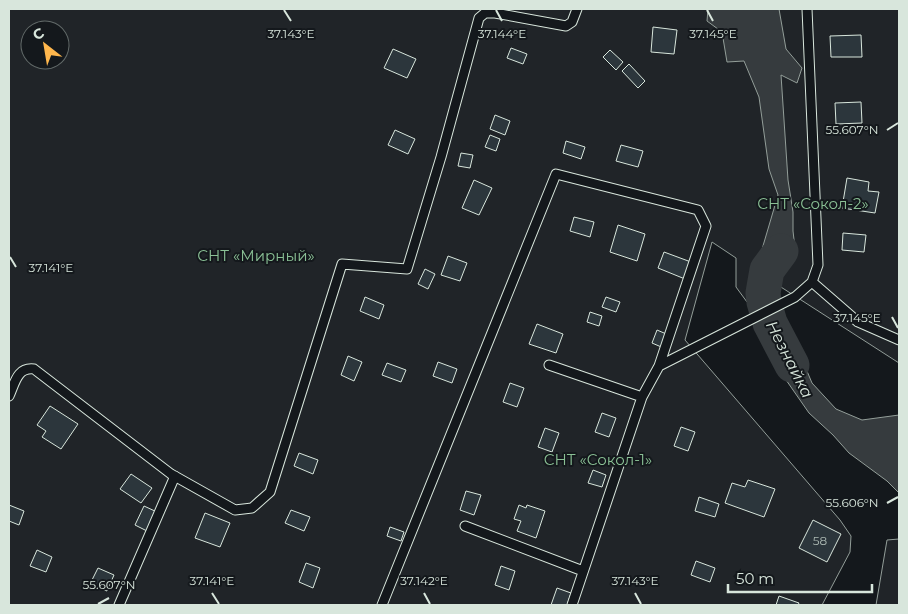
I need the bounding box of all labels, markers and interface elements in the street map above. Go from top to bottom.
north arrow [20,20,70,70]
text: С [29,24,47,44]
text: 37.143°E [267,26,315,41]
text: 37.144°E [478,26,526,41]
text: 37.145°E [689,26,737,41]
text: 55.607°N [826,122,879,137]
park label: СНТ «Сокол-2» [757,194,869,213]
park label: СНТ «Мирный» [197,246,315,265]
text: 37.141°E [29,260,73,275]
text: 37.145°E [833,310,881,325]
water label: Незнайка [762,317,817,401]
park label: СНТ «Сокол-1» [544,450,652,469]
text: 55.606°N [825,495,879,510]
house number: 58 [813,533,828,548]
scale bar [728,562,872,594]
text: 50 m [736,569,774,588]
text: 37.141°E [190,573,234,588]
text: 37.142°E [400,573,448,588]
text: 37.143°E [611,573,659,588]
text: 55.607°N [83,577,136,592]

